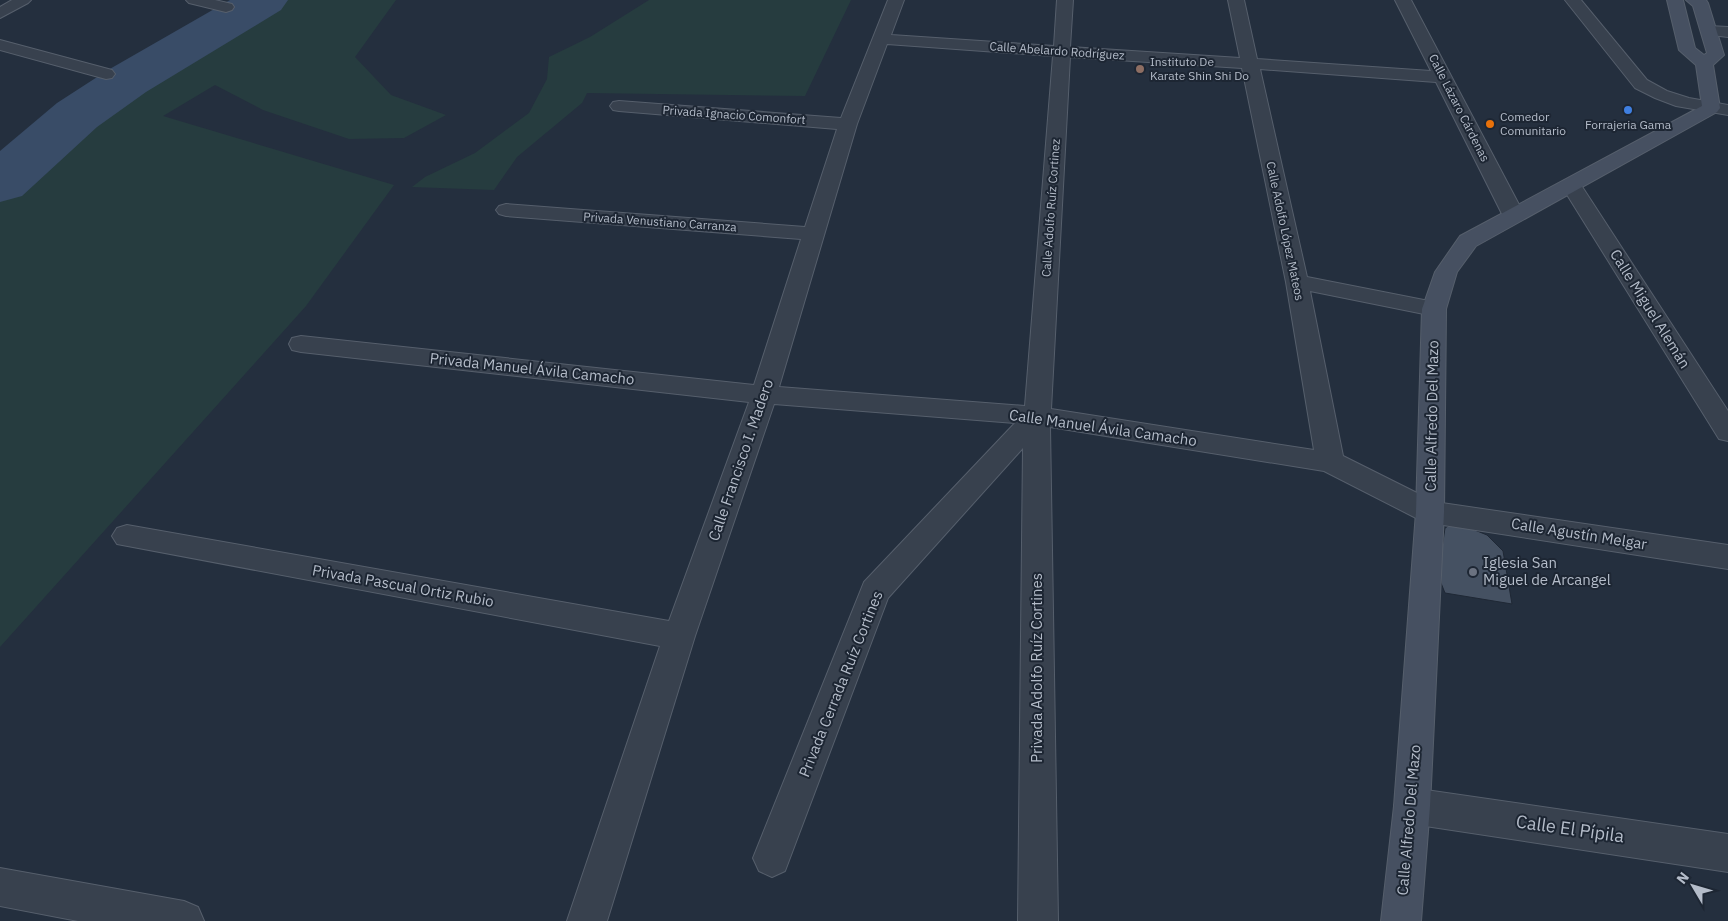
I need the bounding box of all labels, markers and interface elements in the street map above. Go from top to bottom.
street label: Calle Abelardo Rodríguez [989,38,1125,63]
street label: Calle Lázaro Cárdenas [1426,51,1493,164]
place label: Instituto De Karate Shin Shi Do [1150,54,1249,83]
marker: Instituto De Karate Shin Shi Do [1134,63,1146,75]
street label: Privada Ignacio Comonfort [662,102,806,127]
marker: Forrajeria Gama [1622,104,1634,116]
place label: Comedor Comunitario [1500,109,1566,138]
place label: Forrajeria Gama [1585,117,1672,132]
marker: Comedor Comunitario [1484,118,1496,130]
street label: Calle Adolfo Ruíz Cortinez [1038,138,1063,278]
street label: Calle Adolfo López Mateos [1263,160,1308,302]
street label: Privada Venustiano Carranza [583,209,738,234]
street label: Calle Miguel Alemán [1606,246,1695,372]
street label: Calle Alfredo Del Mazo [1421,340,1442,492]
street label: Privada Manuel Ávila Camacho [429,348,635,389]
street label: Calle Francisco I. Madero [704,376,777,543]
street label: Calle Manuel Ávila Camacho [1008,405,1198,450]
street label: Calle Agustín Melgar [1510,513,1649,554]
place label: Iglesia San Miguel de Arcangel [1483,553,1611,589]
street label: Privada Pascual Ortiz Rubio [311,560,496,611]
marker: Iglesia San Miguel de Arcangel [1467,566,1479,578]
street label: Privada Adolfo Ruíz Cortines [1027,573,1046,763]
street label: Privada Cerrada Ruíz Cortines [794,588,887,780]
street label: Calle Alfredo Del Mazo [1392,744,1425,896]
street label: Calle El Pípila [1514,810,1626,848]
north arrow [1668,861,1718,911]
text: N [1673,868,1693,888]

